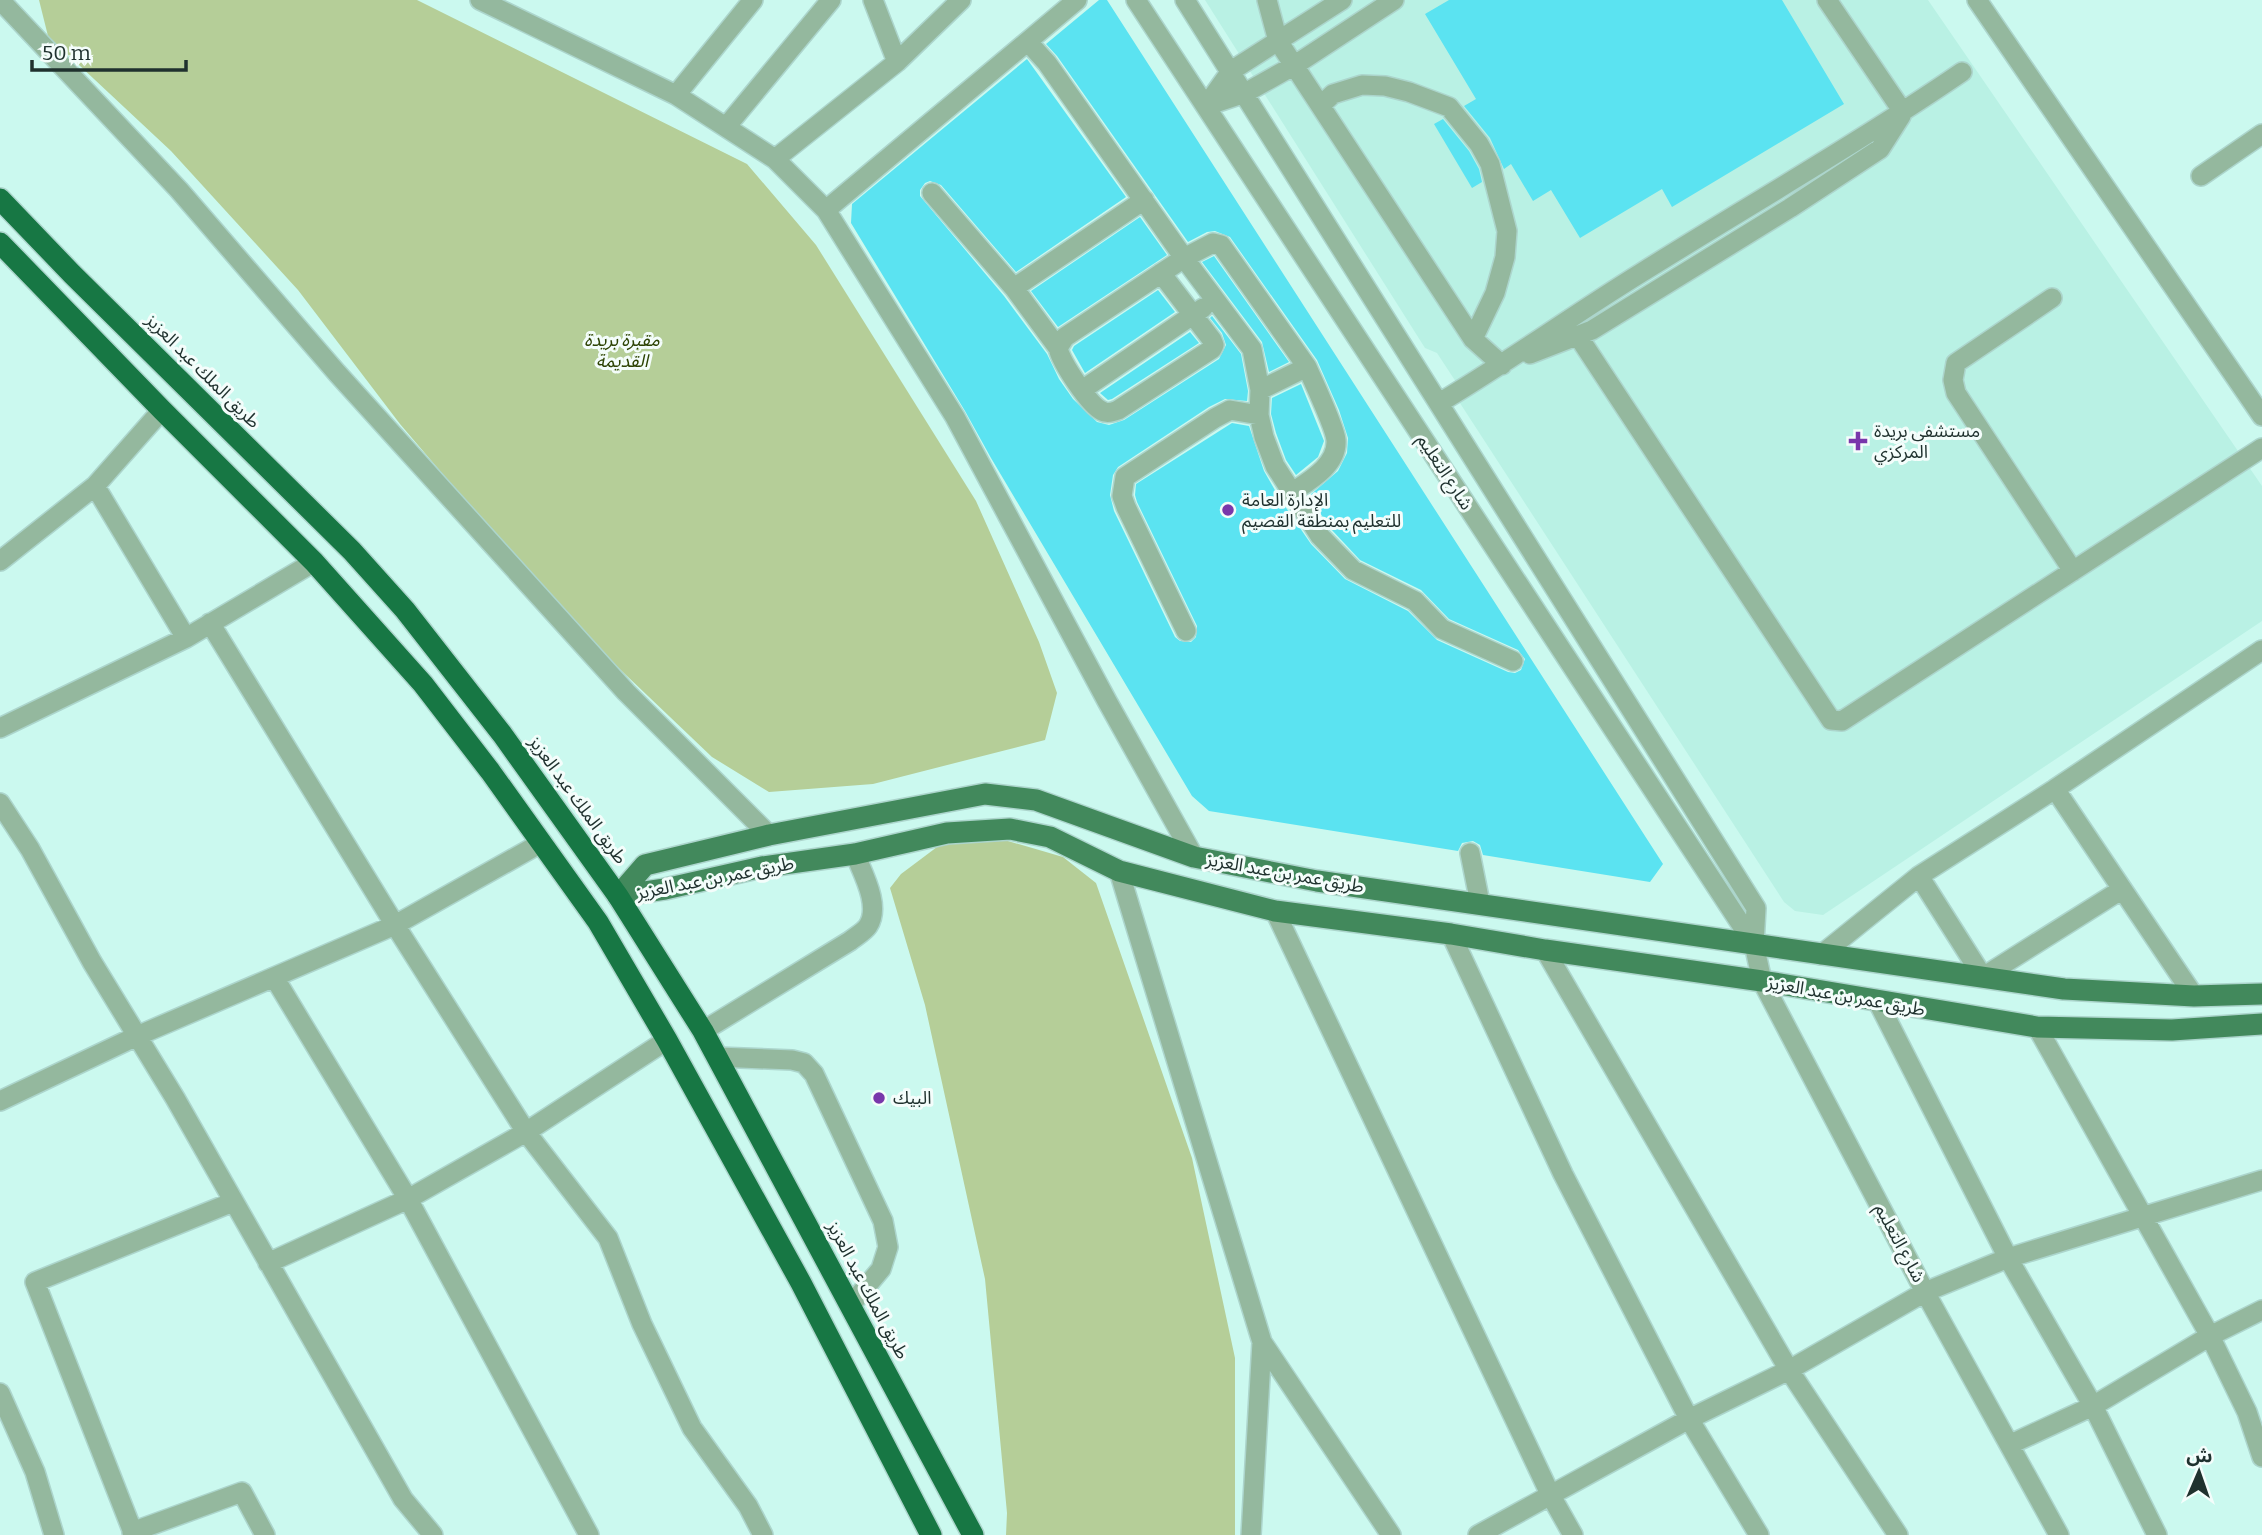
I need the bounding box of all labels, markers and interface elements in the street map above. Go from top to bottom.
scale bar [32,28,186,72]
text: 50 m [42,40,91,66]
street label: طريق الملك عبد العزيز [140,308,265,433]
park label: مقبرة بريدة القديمة [584,329,660,372]
place label: مستشفى بريدة المركزي [1874,420,1980,465]
street label: شارع التعليم [1410,430,1478,516]
marker: مستشفى بريدة المركزي [1848,431,1868,451]
place label: الإدارة العامة للتعليم بمنطقة القصيم [1242,489,1401,534]
marker: الإدارة العامة للتعليم بمنطقة القصيم [1220,502,1236,518]
street label: طريق الملك عبد العزيز [524,731,632,868]
street label: طريق عمر بن عبد العزيز [1203,848,1366,898]
street label: طريق عمر بن عبد العزيز [633,852,796,904]
street label: طريق عمر بن عبد العزيز [1764,971,1927,1021]
place label: البيك [893,1087,931,1109]
marker: البيك [871,1090,887,1106]
street label: شارع التعليم [1867,1200,1930,1288]
street label: طريق الملك عبد العزيز [822,1216,914,1363]
north arrow [2164,1437,2234,1507]
text: ش [2186,1444,2213,1467]

